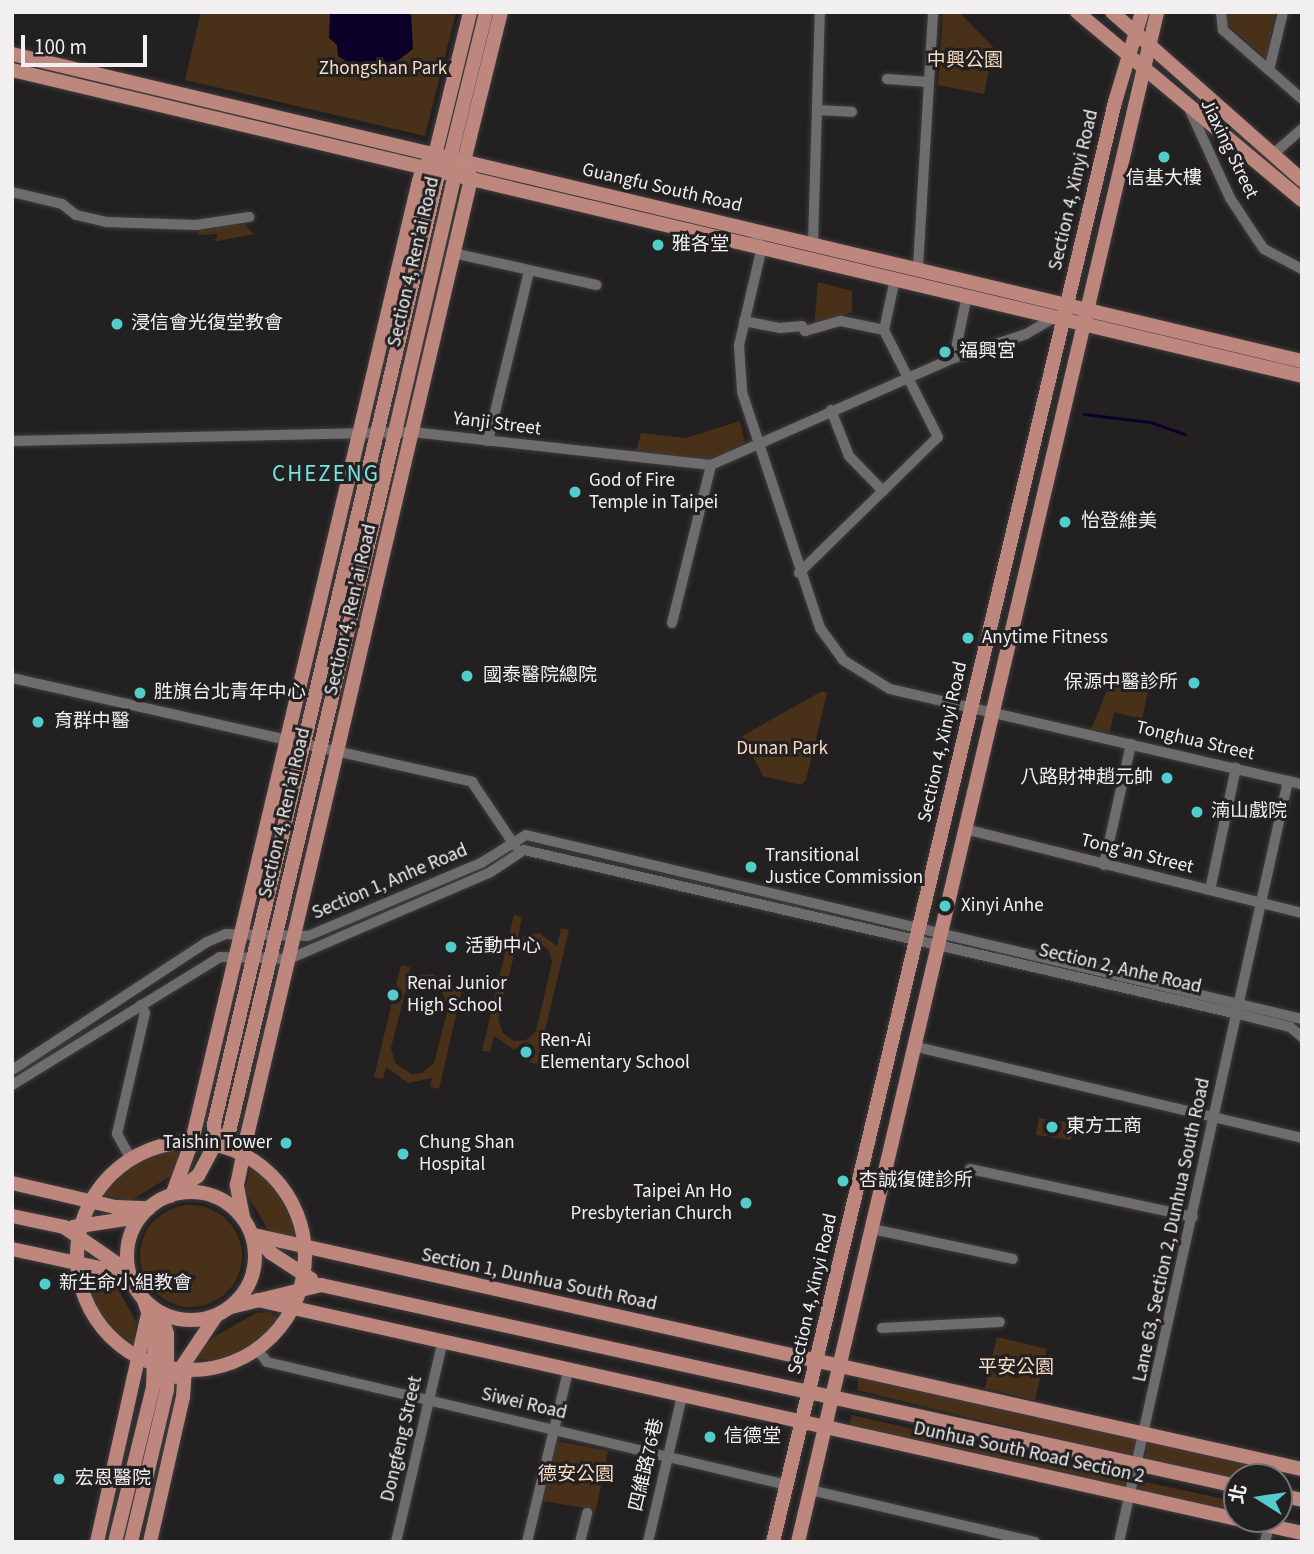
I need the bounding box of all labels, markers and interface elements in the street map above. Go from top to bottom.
scale bar [24,21,150,65]
text: 100 m [34,32,87,62]
park label: 中興公園 [927,50,1003,72]
park label: Zhongshan Park [319,58,447,80]
street label: Jiaxing Street [1195,96,1263,202]
street label: Section 4, Xinyi Road [1044,107,1104,273]
marker: 信基大樓 [1156,149,1172,165]
street label: Guangfu South Road [580,159,744,217]
place label: 信基大樓 [1126,168,1202,190]
street label: Section 4, Ren’ai Road [383,175,445,349]
place label: 雅各堂 [672,234,729,256]
marker: 雅各堂 [650,237,666,253]
place label: 浸信會光復堂教會 [131,313,283,335]
marker: 浸信會光復堂教會 [109,316,125,332]
place label: 福興宮 [959,341,1016,363]
marker: 福興宮 [937,344,953,360]
street label: Yanji Street [452,407,542,441]
district label: CHEZENG [273,460,379,488]
place label: God of Fire Temple in Taipei [589,470,718,514]
marker: God of Fire Temple in Taipei [567,484,583,500]
place label: 怡登維美 [1081,511,1157,533]
marker: 怡登維美 [1055,512,1075,532]
street label: Section 4, Ren'ai Road [320,522,382,698]
place label: Anytime Fitness [982,627,1108,649]
marker: Anytime Fitness [960,630,976,646]
street label: Section 4, Xinyi Road [913,659,973,825]
place label: 國泰醫院總院 [483,665,597,687]
marker: 國泰醫院總院 [457,666,477,686]
place label: 保源中醫診所 [1064,672,1178,694]
marker: 保源中醫診所 [1184,673,1204,693]
place label: 胜旗台北青年中心 [154,682,306,704]
marker: 胜旗台北青年中心 [132,685,148,701]
place label: 育群中醫 [54,711,130,733]
marker: 育群中醫 [28,712,48,732]
street label: Tonghua Street [1134,716,1256,766]
street label: Section 4, Ren’ai Road [254,726,316,900]
park label: Dunan Park [736,738,828,760]
place label: 八路財神趙元帥 [1020,767,1153,789]
marker: 八路財神趙元帥 [1159,770,1175,786]
place label: 湳山戲院 [1211,801,1287,823]
marker: 湳山戲院 [1189,804,1205,820]
street label: Tong'an Street [1078,829,1196,879]
street label: Section 1, Anhe Road [309,839,471,925]
place label: Transitional Justice Commission [765,845,923,889]
marker: Transitional Justice Commission [743,859,759,875]
place label: Xinyi Anhe [961,895,1044,917]
marker: Xinyi Anhe [935,896,955,916]
place label: 活動中心 [465,936,541,958]
marker: 活動中心 [443,939,459,955]
street label: Section 2, Anhe Road [1036,939,1204,999]
place label: Renai Junior High School [407,973,507,1017]
marker: Renai Junior High School [385,987,401,1003]
place label: Ren-Ai Elementary School [540,1030,690,1074]
marker: Ren-Ai Elementary School [518,1044,534,1060]
street label: Lane 63, Section 2, Dunhua South Road [1129,1076,1215,1384]
place label: 東方工商 [1066,1116,1142,1138]
marker: 東方工商 [1044,1119,1060,1135]
place label: Taishin Tower [163,1132,272,1154]
place label: Chung Shan Hospital [419,1132,515,1176]
marker: Taishin Tower [278,1135,294,1151]
marker: Chung Shan Hospital [393,1144,413,1164]
place label: 杏誠復健診所 [859,1170,973,1192]
marker: 杏誠復健診所 [833,1171,853,1191]
place label: Taipei An Ho Presbyterian Church [571,1181,732,1225]
marker: Taipei An Ho Presbyterian Church [738,1195,754,1211]
street label: Section 4, Xinyi Road [783,1211,843,1377]
street label: Section 1, Dunhua South Road [419,1244,659,1316]
place label: 新生命小組教會 [59,1273,192,1295]
marker: 新生命小組教會 [37,1276,53,1292]
park label: 平安公園 [978,1357,1054,1379]
street label: Dongfeng Street [376,1374,428,1504]
street label: Siwei Road [479,1383,569,1425]
street label: 四維路76巷 [625,1416,669,1514]
street label: Dunhua South Road Section 2 [911,1417,1147,1489]
place label: 信德堂 [724,1426,781,1448]
marker: 信德堂 [702,1429,718,1445]
north arrow [1223,1463,1293,1533]
park label: 德安公園 [538,1464,614,1486]
place label: 宏恩醫院 [75,1468,151,1490]
marker: 宏恩醫院 [49,1469,69,1489]
text: 北 [1224,1482,1254,1506]

